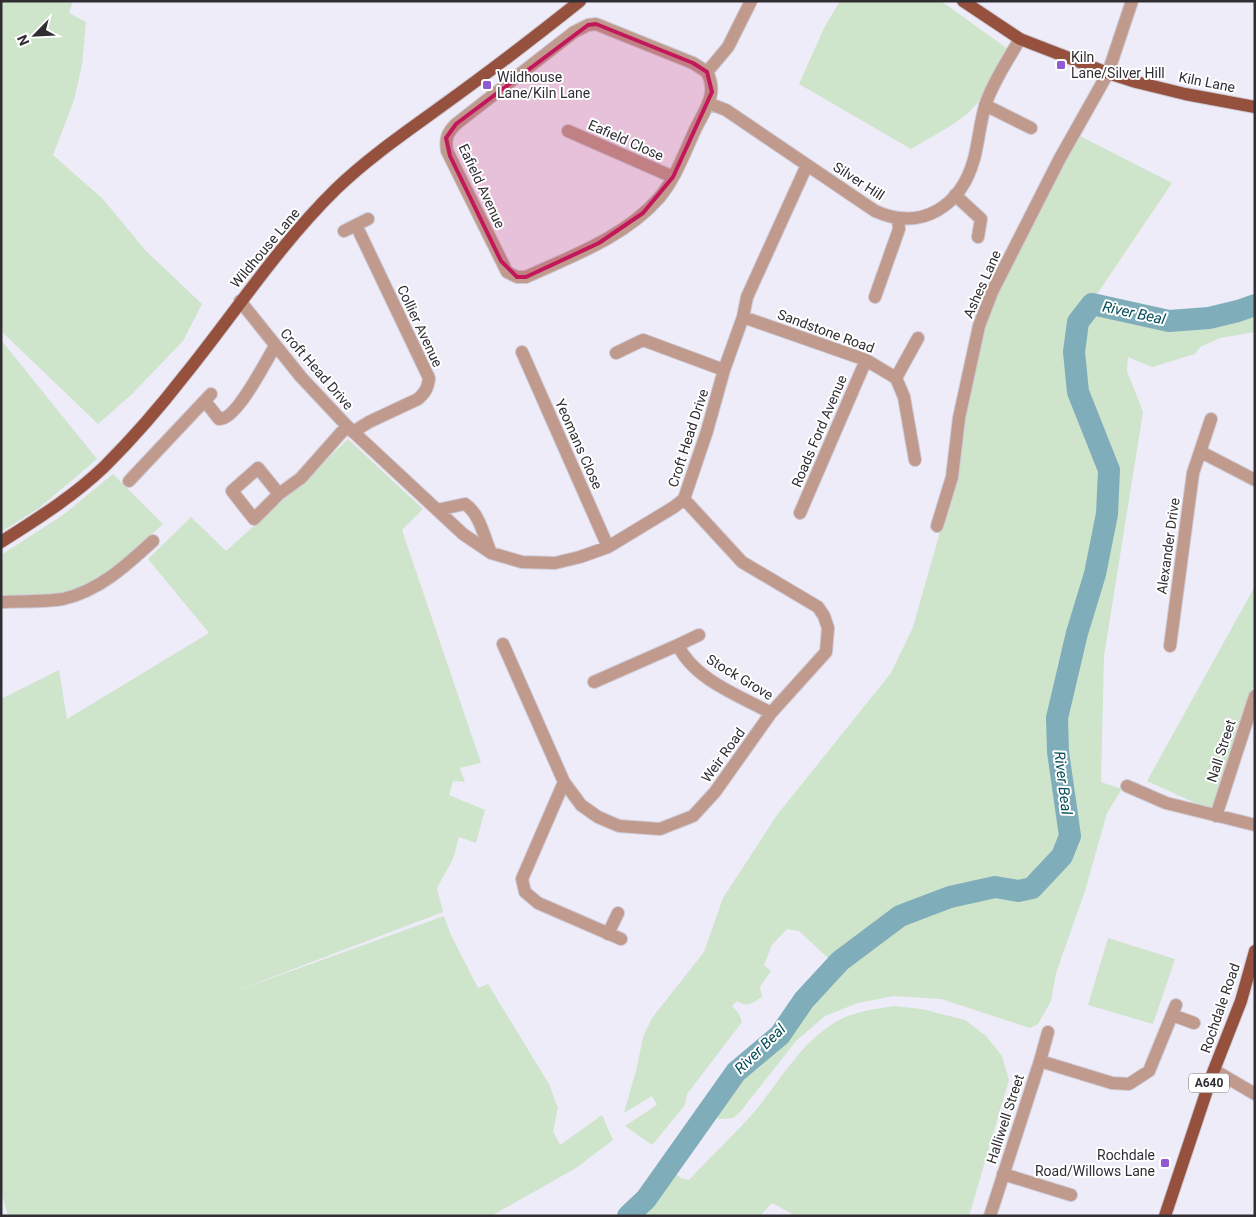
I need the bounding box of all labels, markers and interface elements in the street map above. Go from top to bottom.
north arrow [10,10,60,60]
text: N [14,33,32,48]
place label: Kiln Lane/Silver Hill [1071,49,1165,81]
marker: Kiln Lane/Silver Hill [1055,59,1067,71]
place label: Wildhouse Lane/Kiln Lane [497,69,590,101]
street label: Kiln Lane [1177,69,1237,95]
marker: Wildhouse Lane/Kiln Lane [481,79,493,91]
street label: Eafield Close [586,116,666,164]
street label: Eafield Avenue [455,141,509,231]
street label: Silver Hill [830,159,888,203]
street label: Wildhouse Lane [227,205,303,291]
street label: Ashes Lane [960,248,1004,320]
street label: Collier Avenue [394,282,446,370]
water label: River Beal [1101,298,1168,329]
street label: Sandstone Road [775,306,877,356]
street label: Croft Head Drive [277,325,357,413]
street label: Roads Ford Avenue [788,373,850,489]
street label: Croft Head Drive [665,387,711,489]
street label: Yeomans Close [552,397,606,491]
street label: Alexander Drive [1153,497,1183,595]
street label: Stock Grove [704,651,776,703]
street label: Nall Street [1203,717,1239,784]
street label: Weir Road [698,725,748,785]
water label: River Beal [1050,750,1076,816]
street label: Rochdale Road [1197,961,1243,1055]
water label: River Beal [731,1020,790,1078]
street label: Halliwell Street [983,1072,1027,1166]
road number: A640 [1189,1074,1229,1092]
place label: Rochdale Road/Willows Lane [1035,1147,1155,1179]
marker: Rochdale Road/Willows Lane [1159,1157,1171,1169]

